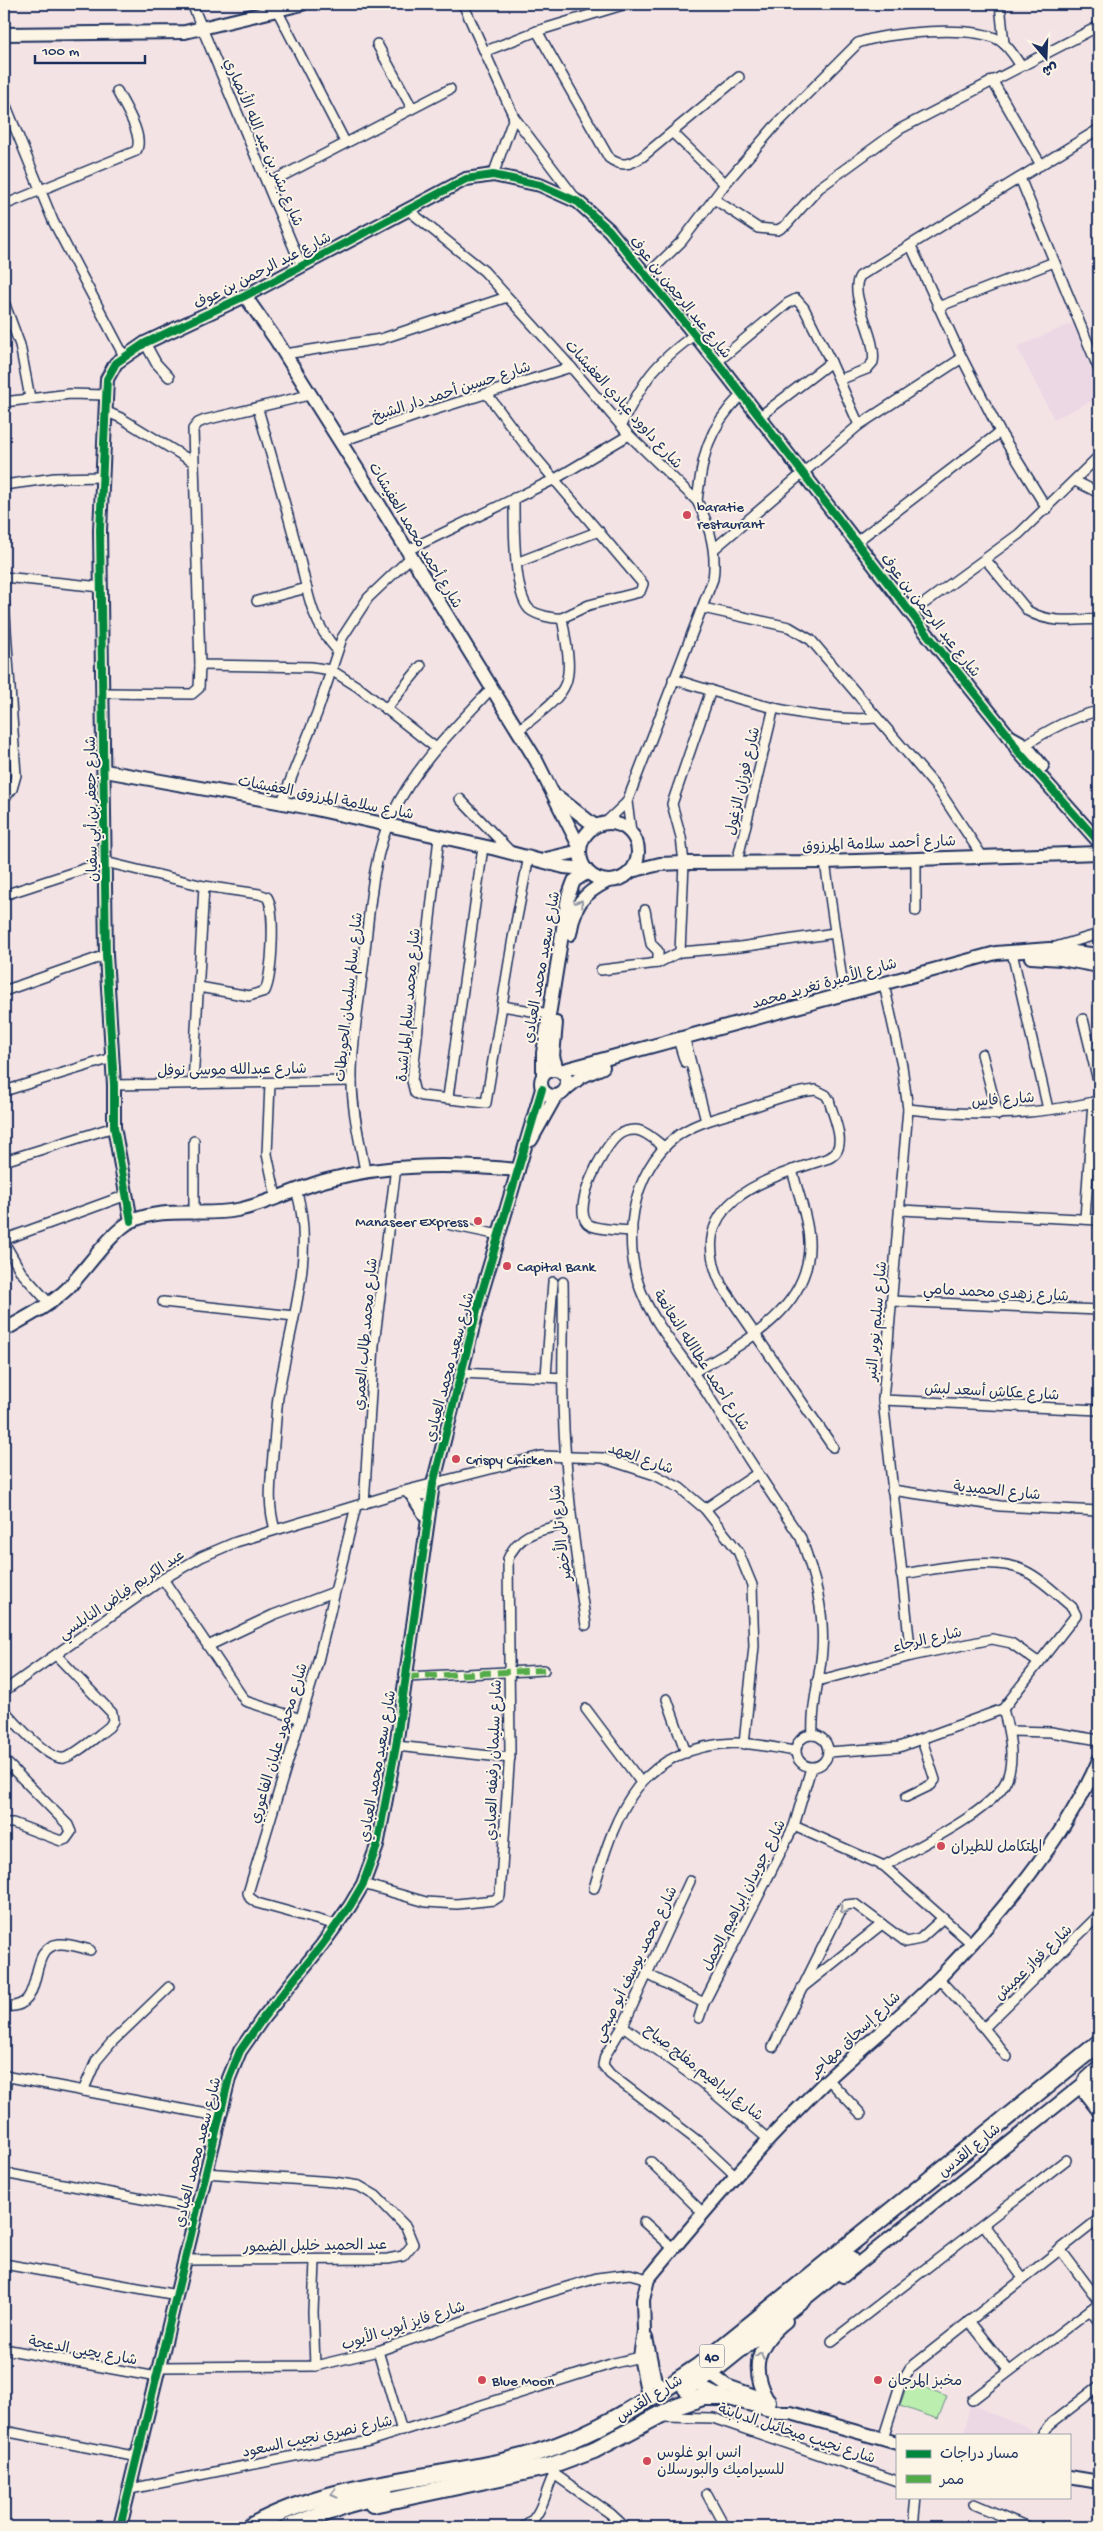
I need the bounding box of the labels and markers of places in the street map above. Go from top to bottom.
place label: baratie restaurant [697,499,766,534]
marker: baratie restaurant [681,509,693,521]
place label: Manaseer Express [355,1214,468,1232]
marker: Manaseer Express [472,1215,484,1227]
place label: Capital Bank [517,1259,597,1277]
marker: Capital Bank [501,1260,513,1272]
place label: Crispy Chicken [466,1452,553,1470]
marker: Crispy Chicken [450,1453,462,1465]
place label: المتكامل للطيران [951,1839,1042,1857]
marker: المتكامل للطيران [935,1840,947,1852]
place label: Blue Moon [491,2373,554,2391]
place label: مخبز المرجان [888,2373,962,2391]
marker: Blue Moon [476,2374,488,2386]
marker: مخبز المرجان [872,2374,884,2386]
place label: انس ابو غلوس للسيراميك والبورسلان [657,2445,784,2480]
marker: انس ابو غلوس للسيراميك والبورسلان [641,2455,653,2467]

